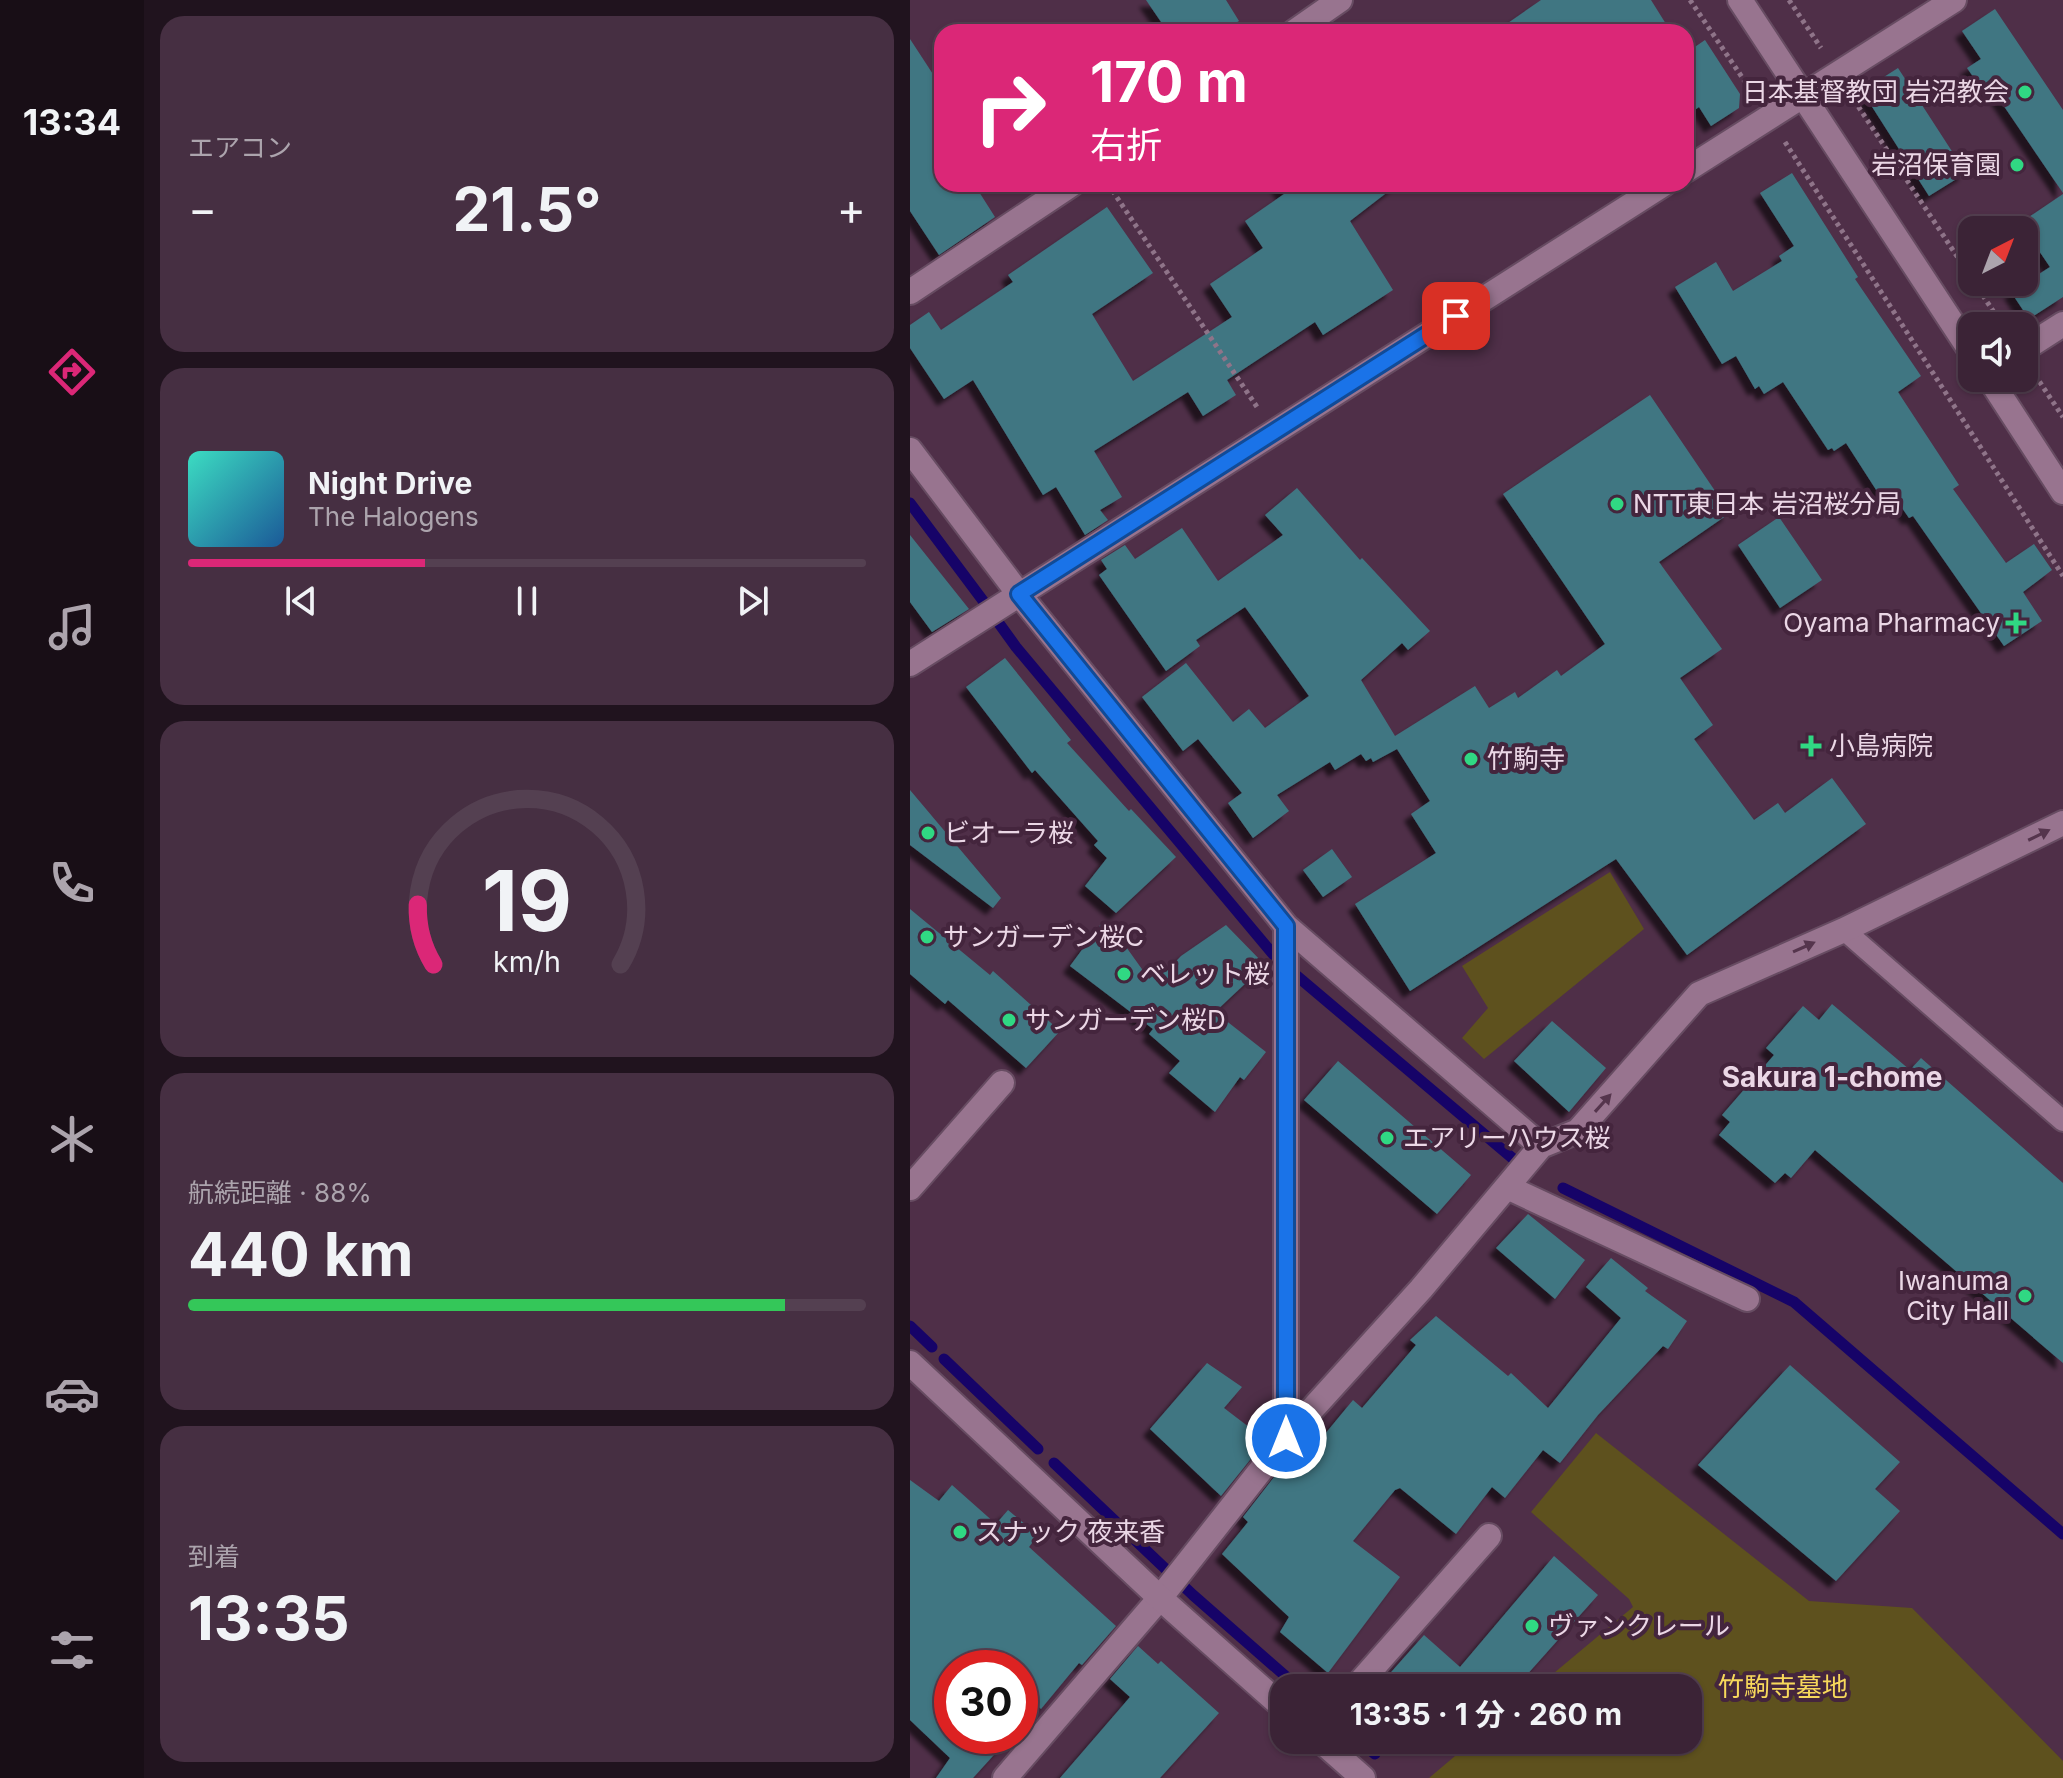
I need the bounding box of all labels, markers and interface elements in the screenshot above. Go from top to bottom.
text: 170 m [1090,48,1248,116]
icon: right [958,56,1062,160]
place label: 日本基督教団 岩沼教会 [1742,76,2009,107]
marker: 日本基督教団 岩沼教会 [2016,83,2034,101]
text: 13:34 [23,100,121,144]
text: 右折 [1090,123,1162,167]
text: エアコン [188,132,292,163]
place label: 岩沼保育園 [1871,149,2001,180]
marker: 岩沼保育園 [2008,156,2026,174]
text: 21.5° [453,173,601,245]
text: − [188,182,217,236]
text: + [837,182,866,236]
north arrow [1958,216,2038,296]
map controls [1958,216,2038,392]
pin [1422,282,1490,350]
icon: arrive [1434,294,1478,338]
button: sound [1958,312,2038,392]
icon: directions [44,344,100,400]
text: Night Drive [308,465,472,501]
place label: NTT東日本 岩沼桜分局 [1633,488,1901,519]
marker: NTT東日本 岩沼桜分局 [1608,495,1626,513]
text: The Halogens [308,501,479,532]
icon: previous [279,579,323,623]
icon: pause [505,579,549,623]
icon: next [731,579,775,623]
icon: music [44,599,100,655]
place label: Oyama Pharmacy [1783,607,2000,638]
marker: Oyama Pharmacy [2007,614,2025,632]
place label: 小島病院 [1829,730,1933,761]
marker: 小島病院 [1800,735,1822,757]
place label: 竹駒寺 [1487,743,1565,774]
marker: 竹駒寺 [1462,750,1480,768]
place label: ビオーラ桜 [944,817,1074,848]
marker: ビオーラ桜 [919,824,937,842]
one-way arrow [2027,828,2050,842]
text: 19 [482,850,572,951]
icon: phone [44,855,100,911]
place label: サンガーデン桜C [943,921,1144,952]
marker: サンガーデン桜C [918,928,936,946]
one-way arrow [1793,941,1816,954]
text: km/h [493,944,561,979]
place label: ベレット桜 [1140,958,1270,989]
marker: ベレット桜 [1115,965,1133,983]
place label: サンガーデン桜D [1025,1004,1226,1035]
marker: サンガーデン桜D [1000,1011,1018,1029]
district label: Sakura 1-chome [1722,1060,1942,1094]
one-way arrow [1594,1094,1612,1113]
icon: climate [44,1111,100,1167]
place label: エアリーハウス桜 [1403,1122,1610,1153]
marker: エアリーハウス桜 [1378,1129,1396,1147]
text: 航続距離 · 88% [188,1177,372,1208]
text: 440 km [188,1218,413,1290]
place label: Iwanuma City Hall [1898,1265,2009,1326]
marker: Iwanuma City Hall [2016,1287,2034,1305]
icon: car [44,1366,100,1422]
position arrow [1244,1396,1328,1480]
place label: スナック 夜来香 [976,1516,1165,1547]
marker: スナック 夜来香 [951,1523,969,1541]
text: 到着 [188,1541,240,1572]
text: 13:35 [188,1582,350,1654]
place label: ヴァンクレール [1548,1610,1730,1641]
marker: ヴァンクレール [1523,1617,1541,1635]
icon: filters [44,1622,100,1678]
speed limit sign: 30 [934,1650,1038,1754]
park label: 竹駒寺墓地 [1718,1671,1848,1702]
text: 13:35 · 1 分 · 260 m [1350,1696,1622,1732]

